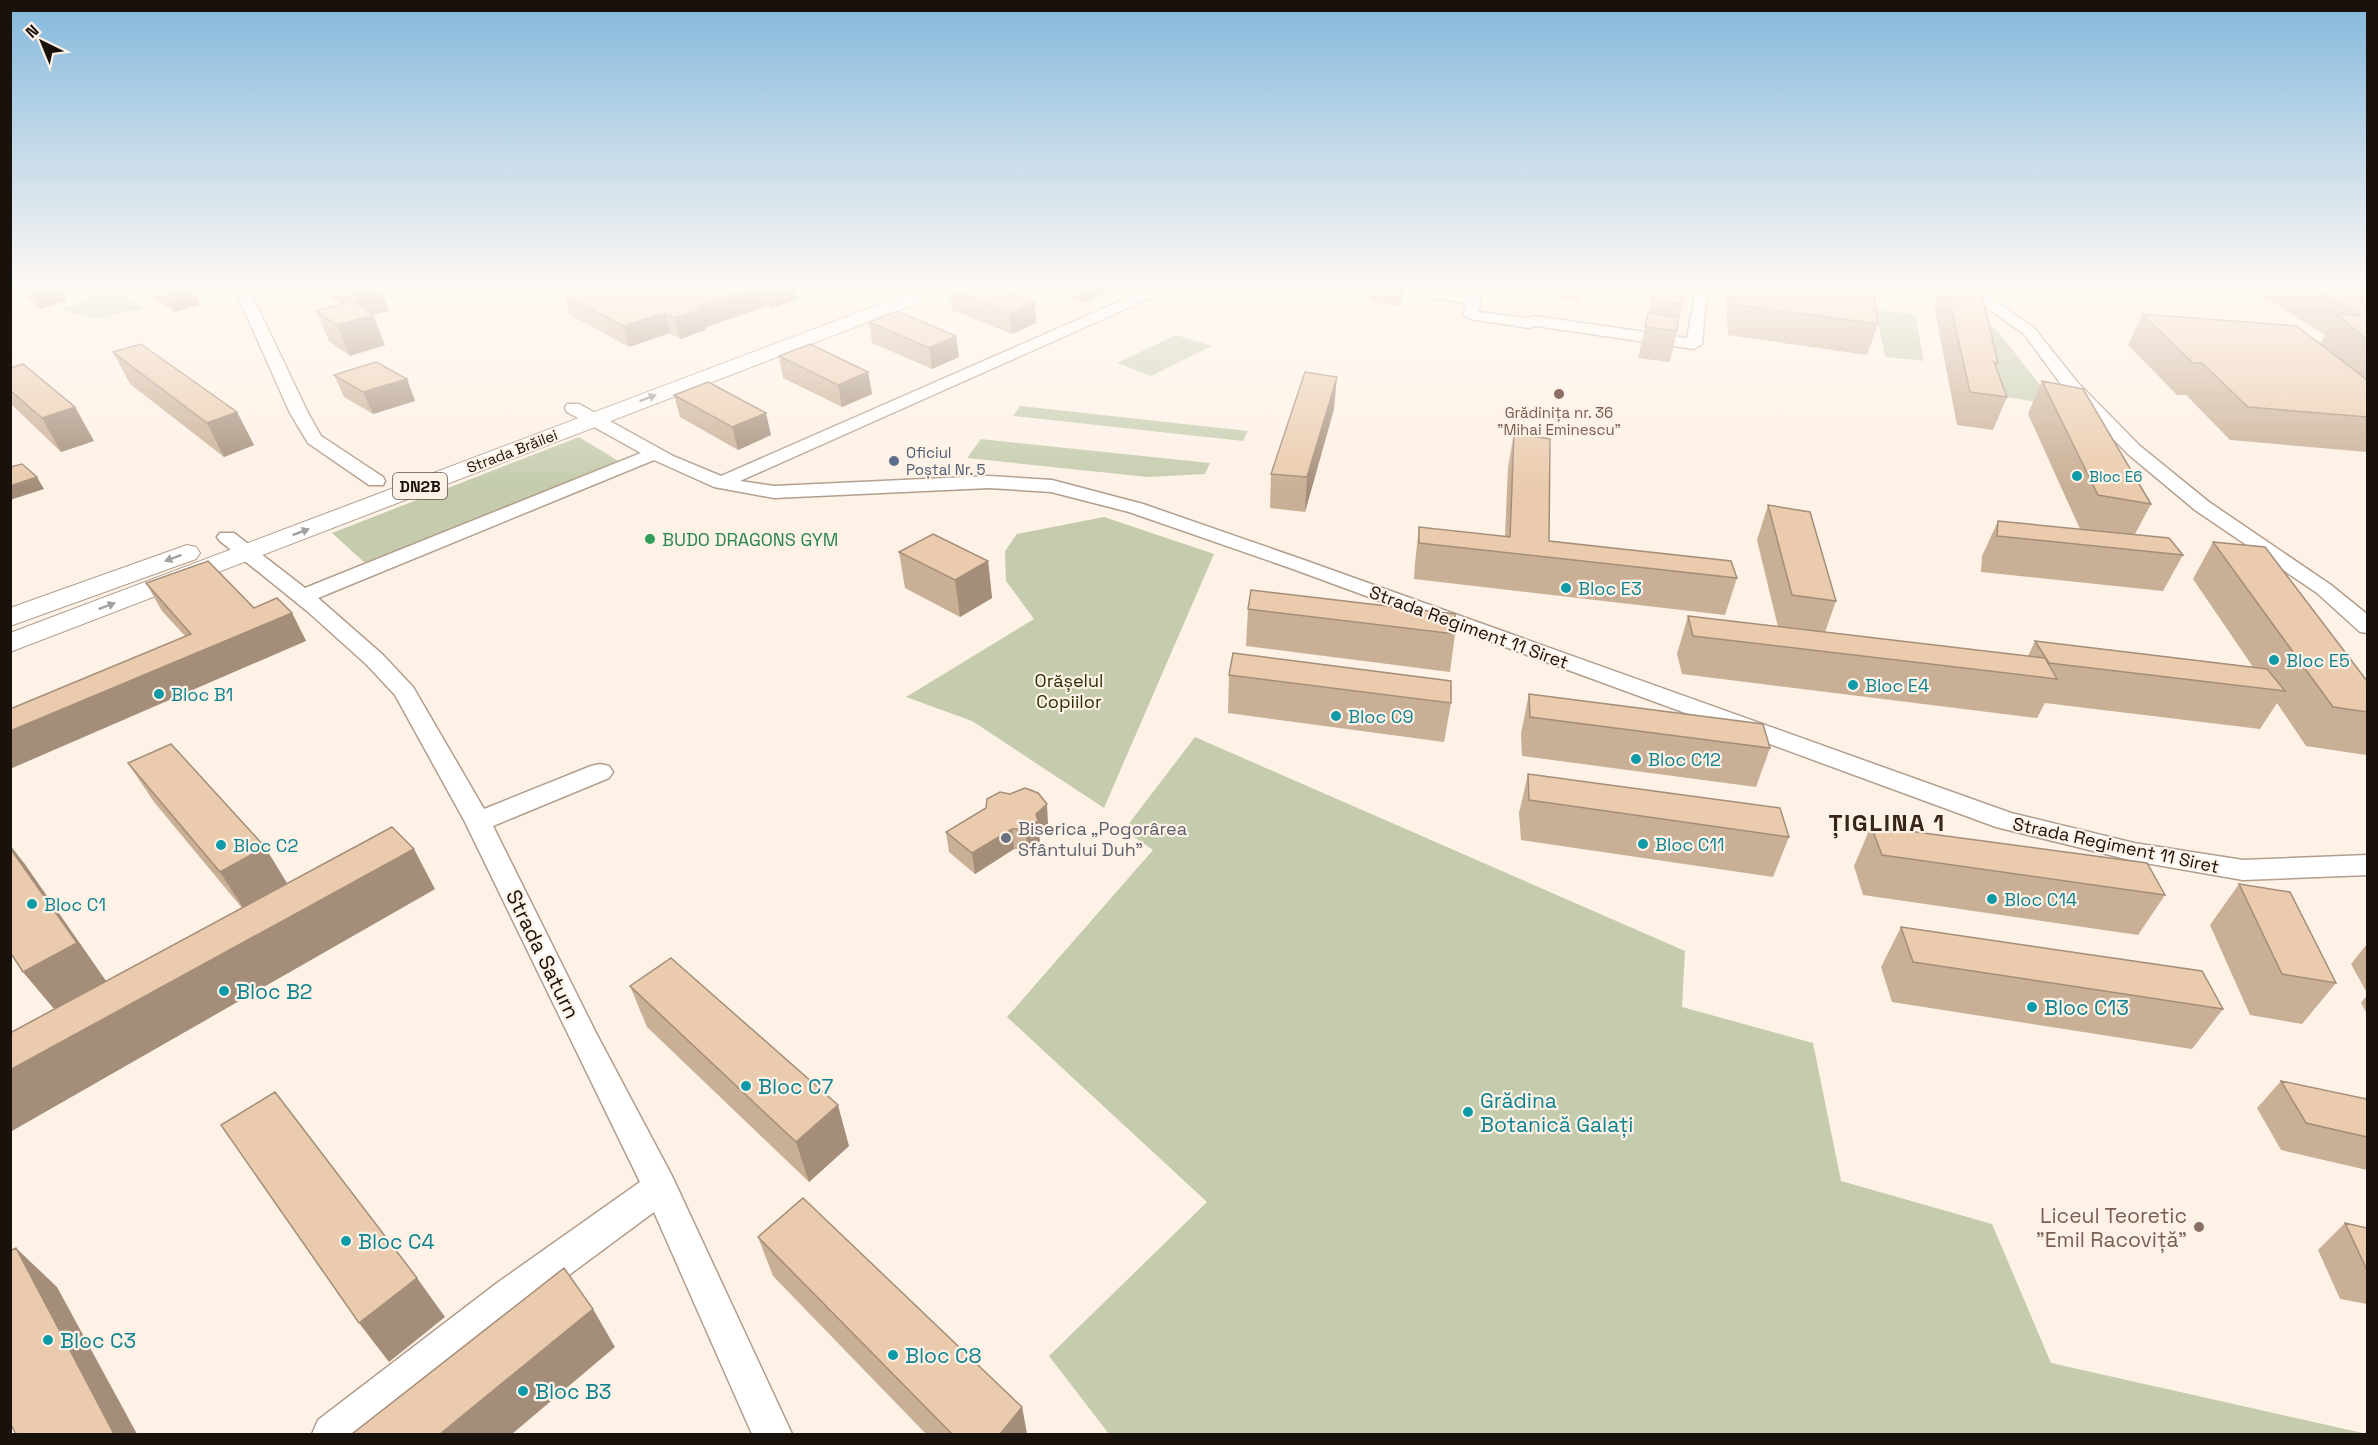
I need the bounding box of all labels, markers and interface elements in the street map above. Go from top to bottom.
north arrow [12,12,72,72]
text: N [21,20,43,43]
marker: Grădinița nr. 36 "Mihai Eminescu" [1552,387,1566,401]
one-way arrow [640,393,658,403]
place label: Grădinița nr. 36 "Mihai Eminescu" [1497,403,1621,439]
street label: Strada Brăilei [464,425,560,477]
place label: Oficiul Poștal Nr. 5 [906,443,986,479]
marker: Oficiul Poștal Nr. 5 [887,454,901,468]
place label: Bloc E6 [2089,467,2142,486]
marker: Bloc E6 [2070,469,2084,483]
road number: DN2B [393,473,447,499]
one-way arrow [293,526,311,536]
place label: BUDO DRAGONS GYM [662,528,838,551]
marker: BUDO DRAGONS GYM [643,532,657,546]
one-way arrow [164,554,182,563]
place label: Bloc E3 [1578,577,1642,600]
street label: Strada Regiment 11 Siret [1366,580,1572,674]
marker: Bloc E3 [1559,581,1573,595]
one-way arrow [98,601,116,611]
place label: Bloc E5 [2286,649,2350,672]
marker: Bloc E5 [2267,653,2281,667]
park label: Orășelul Copiilor [1035,669,1103,713]
place label: Bloc E4 [1865,674,1929,697]
marker: Bloc E4 [1846,678,1860,692]
place label: Bloc B1 [171,683,233,706]
marker: Bloc B1 [152,687,166,701]
place label: Bloc C9 [1348,705,1413,728]
marker: Bloc C9 [1329,709,1343,723]
place label: Bloc C12 [1648,748,1721,771]
marker: Bloc C12 [1629,752,1643,766]
district label: ȚIGLINA 1 [1828,807,1946,839]
street label: Strada Regiment 11 Siret [2011,812,2221,878]
place label: Biserica „Pogorârea Sfântului Duh" [1018,817,1187,861]
marker: Biserica „Pogorârea Sfântului Duh" [999,831,1013,845]
place label: Bloc C11 [1655,833,1724,856]
place label: Bloc C2 [233,834,298,857]
marker: Bloc C11 [1636,837,1650,851]
marker: Bloc C2 [214,838,228,852]
street label: Strada Saturn [500,885,586,1023]
place label: Bloc C14 [2004,888,2077,911]
marker: Bloc C14 [1985,892,1999,906]
place label: Bloc C1 [44,893,106,916]
marker: Bloc C1 [25,897,39,911]
place label: Bloc B2 [236,978,313,1005]
marker: Bloc B2 [217,984,231,998]
place label: Bloc C13 [2044,994,2129,1021]
marker: Bloc C13 [2025,1000,2039,1014]
place label: Bloc C7 [758,1073,833,1100]
marker: Bloc C7 [739,1079,753,1093]
place label: Grădina Botanică Galați [1480,1087,1633,1138]
marker: Grădina Botanică Galați [1461,1105,1475,1119]
place label: Liceul Teoretic "Emil Racoviță" [2036,1202,2187,1253]
marker: Liceul Teoretic "Emil Racoviță" [2192,1220,2206,1234]
place label: Bloc C4 [358,1228,435,1255]
marker: Bloc C4 [339,1234,353,1248]
place label: Bloc C3 [60,1327,136,1354]
marker: Bloc C3 [41,1333,55,1347]
place label: Bloc C8 [905,1342,982,1369]
marker: Bloc C8 [886,1348,900,1362]
place label: Bloc B3 [535,1378,612,1405]
marker: Bloc B3 [516,1384,530,1398]

